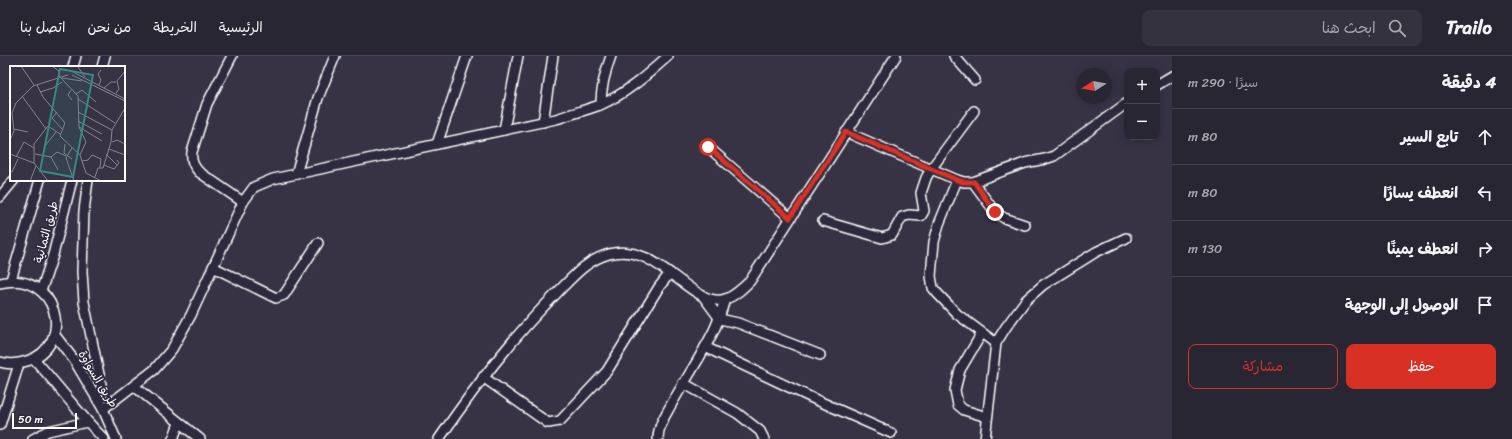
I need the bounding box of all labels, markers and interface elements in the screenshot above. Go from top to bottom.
search box [1142,10,1422,46]
text: Trailo [1446,11,1492,44]
text: اتصل بنا [20,15,66,40]
text: من نحن [88,15,131,40]
text: الخريطة [153,15,197,40]
text: الرئيسية [219,15,263,40]
text: ابحث هنا [1322,15,1376,41]
icon: search [1386,17,1408,39]
inset map [10,66,125,181]
text: 4 دقيقة [1442,67,1496,97]
north arrow [1076,68,1112,104]
map controls [1124,68,1160,140]
button: + [1124,68,1160,104]
text: سيرًا · 290 m [1188,71,1258,94]
button: − [1124,104,1160,140]
text: تابع السير [1401,124,1458,150]
text: 80 m [1188,125,1217,148]
icon: ahead [1474,126,1496,148]
route start [699,138,717,156]
text: انعطف يسارًا [1383,180,1458,206]
text: 80 m [1188,181,1217,204]
icon: left [1474,182,1496,204]
street label: طريق الثمانية [27,198,65,266]
route end [986,203,1004,221]
text: انعطف يمينًا [1387,236,1458,262]
text: 130 m [1188,237,1222,260]
icon: right [1474,238,1496,260]
text: الوصول إلى الوجهة [1345,292,1458,318]
icon: arrive [1474,294,1496,316]
button: مشاركة [1188,344,1338,389]
button: حفظ [1346,344,1496,389]
street label: طريق السواوة [72,346,124,412]
text: 50 m [18,410,43,429]
scale bar [12,411,77,430]

